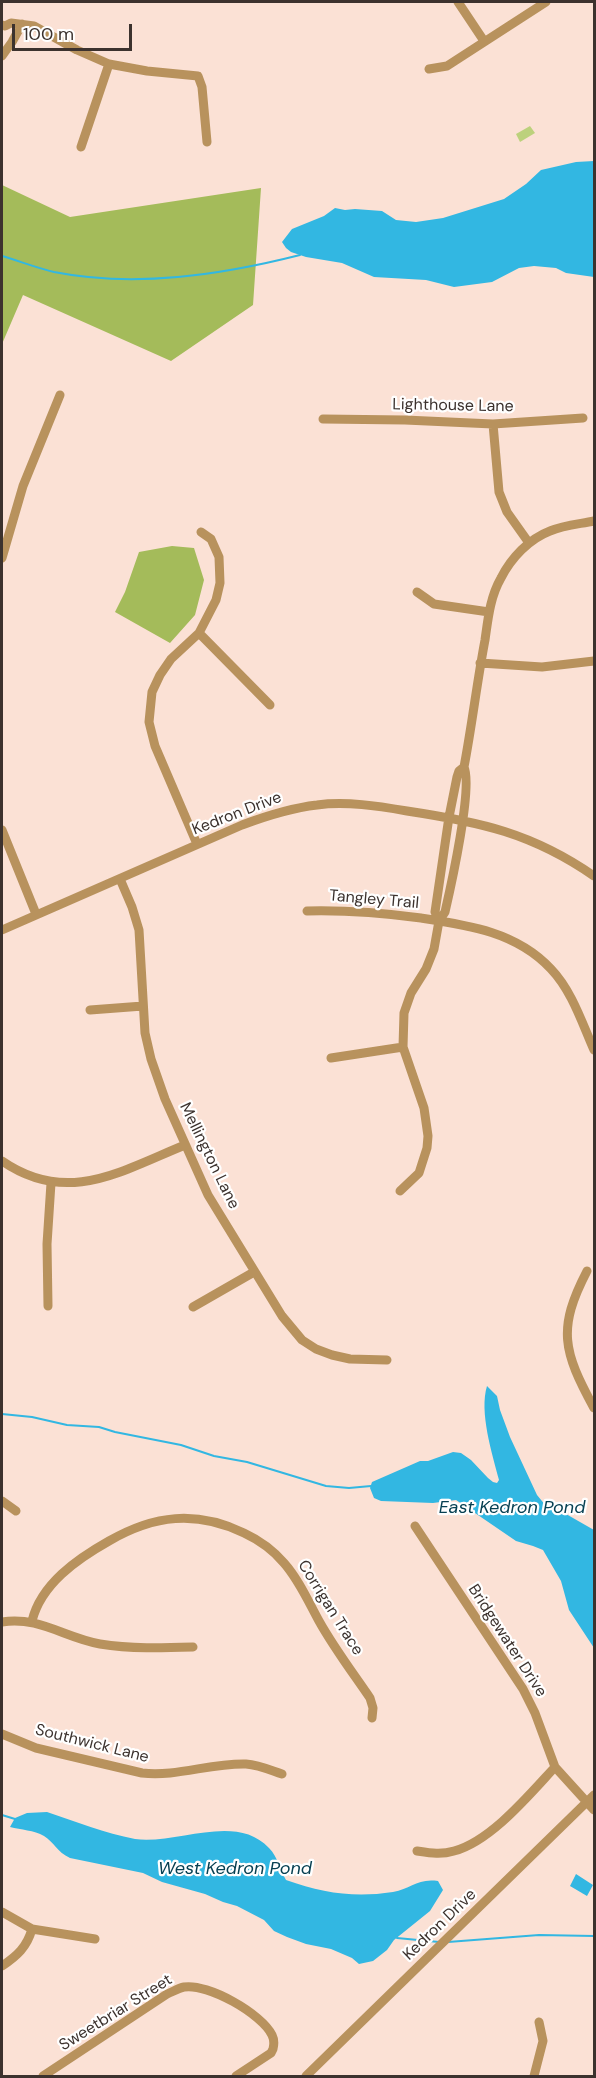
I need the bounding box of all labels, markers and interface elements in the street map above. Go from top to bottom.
scale bar [15,12,135,50]
text: 100 m [23,22,74,46]
street label: Lighthouse Lane [392,395,514,417]
street label: Kedron Drive [190,788,284,840]
street label: Tangley Trail [328,887,420,913]
street label: Mellington Lane [175,1100,243,1212]
water label: East Kedron Pond [439,1497,585,1519]
street label: Corrigan Trace [293,1557,367,1659]
street label: Bridgewater Drive [463,1581,551,1701]
street label: Southwick Lane [33,1721,151,1767]
water label: West Kedron Pond [158,1858,312,1880]
street label: Kedron Drive [399,1885,481,1965]
street label: Sweetbriar Street [56,1971,176,2055]

